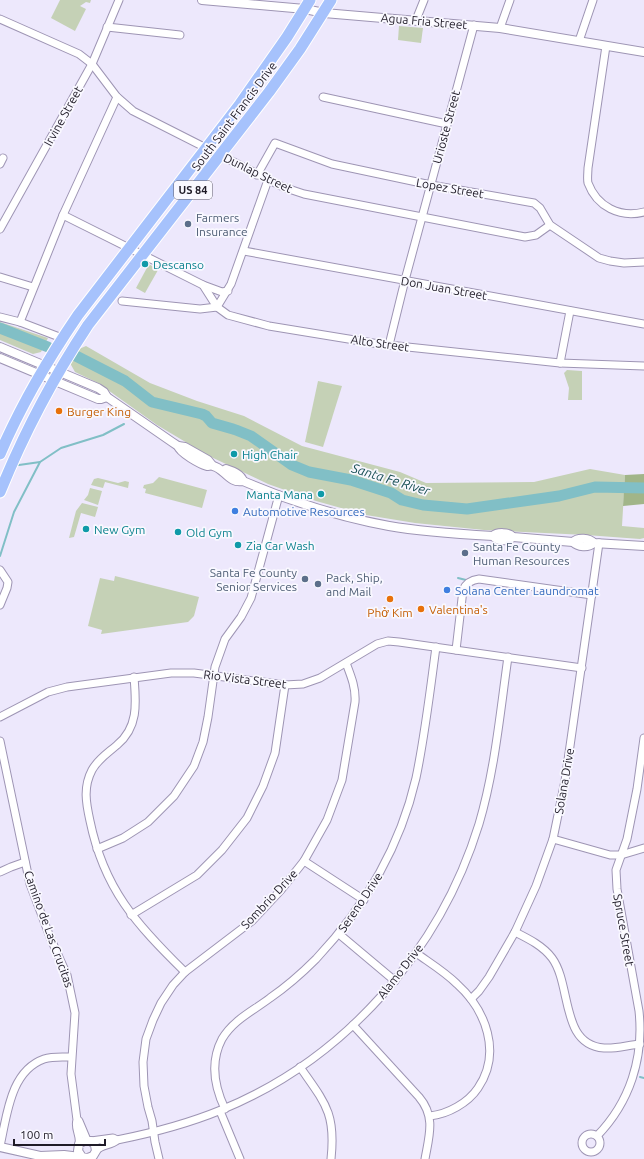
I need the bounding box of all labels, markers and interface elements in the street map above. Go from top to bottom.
street label: Agua Fria Street [380,11,468,31]
street label: South Saint Francis Drive [189,59,279,173]
street label: Irvine Street [41,84,85,148]
street label: Urioste Street [430,89,462,165]
street label: Dunlap Street [222,151,295,195]
street label: Lopez Street [415,176,485,200]
road number: US 84 [174,181,212,199]
place label: Farmers Insurance [196,211,248,238]
marker: Farmers Insurance [183,219,193,229]
place label: Descanso [153,258,204,271]
marker: Descanso [140,259,150,269]
street label: Don Juan Street [400,274,488,302]
street label: Alto Street [350,332,410,354]
place label: Burger King [67,405,131,418]
marker: Burger King [54,406,64,416]
place label: High Chair [242,448,298,461]
marker: High Chair [229,449,239,459]
water label: Santa Fe River [349,460,433,498]
place label: Manta Mana [246,488,313,501]
marker: Manta Mana [316,489,326,499]
place label: Automotive Resources [243,505,365,518]
marker: Automotive Resources [230,506,240,516]
place label: New Gym [94,523,145,536]
marker: New Gym [81,524,91,534]
place label: Old Gym [186,526,232,539]
marker: Old Gym [173,527,183,537]
place label: Zia Car Wash [246,539,315,552]
marker: Zia Car Wash [233,540,243,550]
place label: Santa Fe County Human Resources [473,540,569,567]
marker: Santa Fe County Human Resources [460,548,470,558]
place label: Santa Fe County Senior Services [210,566,297,593]
place label: Pack, Ship, and Mail [326,571,383,598]
marker: Santa Fe County Senior Services [300,574,310,584]
marker: Pack, Ship, and Mail [313,579,323,589]
place label: Solana Center Laundromat [455,584,599,597]
marker: Solana Center Laundromat [442,585,452,595]
marker: Phở Kim [385,594,395,604]
place label: Valentina's [429,603,488,616]
marker: Valentina's [416,604,426,614]
place label: Phở Kim [367,606,413,619]
street label: Rio Vista Street [203,667,287,691]
street label: Solana Drive [552,747,576,815]
street label: Sombrio Drive [238,867,300,931]
street label: Camino de Las Crucitas [22,869,76,989]
street label: Sereno Drive [335,870,385,934]
street label: Spruce Street [611,893,637,967]
street label: Alamo Drive [375,941,425,1001]
scale bar [14,1121,105,1147]
text: 100 m [20,1128,53,1141]

